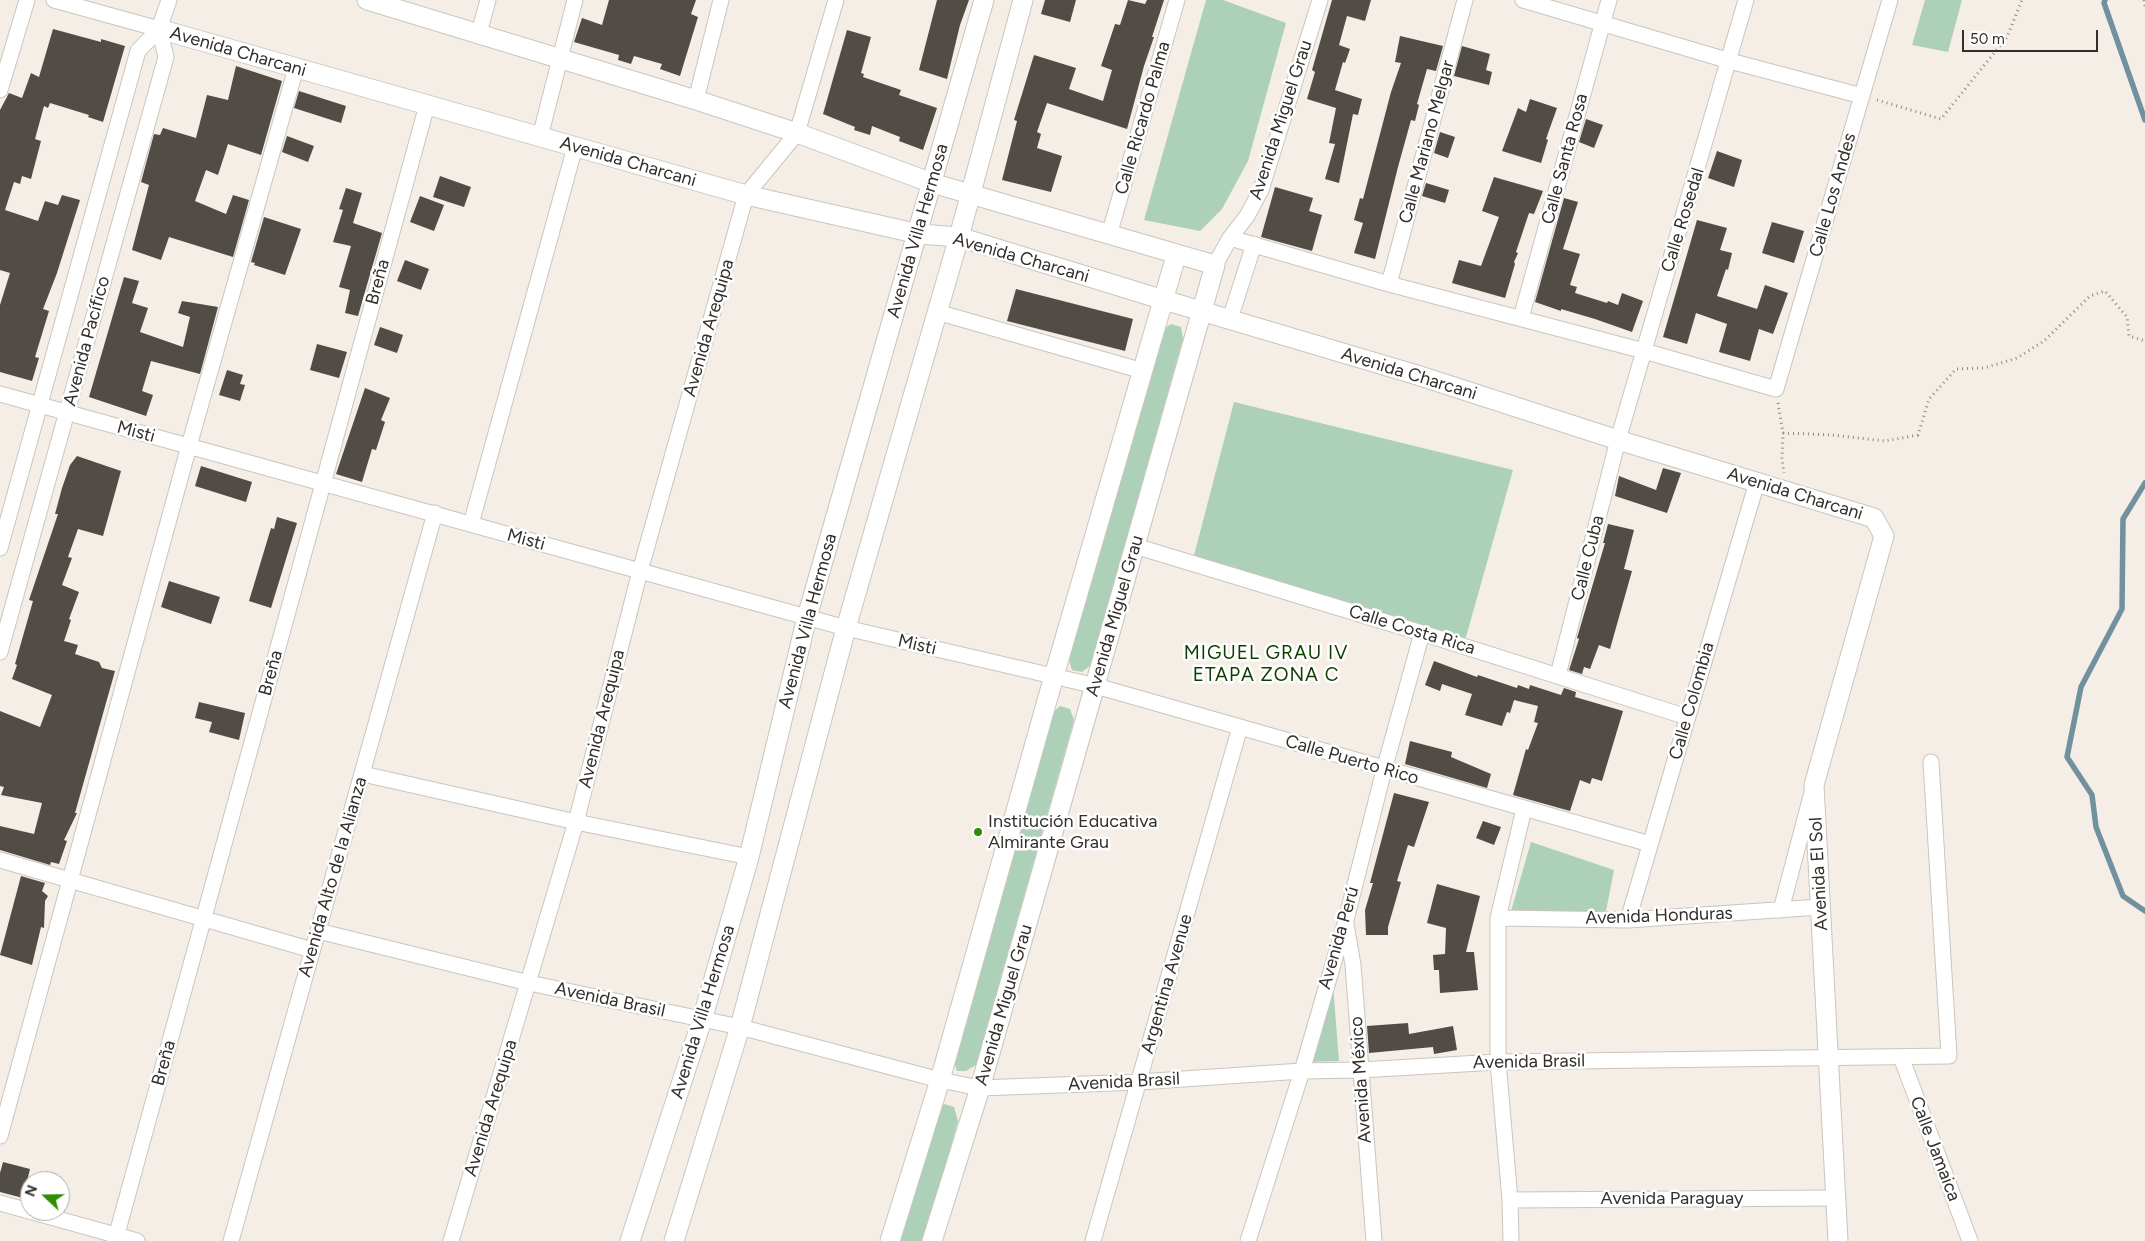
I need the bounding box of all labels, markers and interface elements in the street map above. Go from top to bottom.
scale bar [1965,20,2101,52]
street label: Avenida Charcani [167,22,309,82]
text: 50 m [1970,30,2005,48]
street label: Avenida Miguel Grau [1245,37,1317,203]
street label: Calle Ricardo Palma [1111,39,1175,197]
street label: Calle Mariano Melgar [1395,58,1459,226]
street label: Calle Santa Rosa [1537,91,1593,227]
street label: Calle Los Andes [1805,131,1861,259]
street label: Avenida Charcani [557,132,699,192]
street label: Avenida Villa Hermosa [883,141,953,321]
street label: Calle Rosedal [1657,165,1709,275]
street label: Avenida Charcani [950,228,1092,288]
street label: Breña [362,257,394,307]
street label: Avenida Arequipa [679,257,739,399]
street label: Avenida Pacífico [59,274,115,408]
street label: Avenida Charcani [1339,343,1479,405]
street label: Misti [114,417,158,447]
street label: Avenida Charcani [1725,463,1865,525]
street label: Calle Cuba [1567,513,1609,603]
street label: Misti [504,525,548,555]
street label: Avenida Villa Hermosa [774,531,842,711]
street label: Avenida Miguel Grau [1082,533,1148,699]
street label: Calle Costa Rica [1346,601,1478,659]
street label: Misti [896,630,938,660]
street label: Calle Colombia [1665,640,1719,762]
district label: MIGUEL GRAU IV ETAPA ZONA C [1182,642,1350,686]
street label: Breña [255,648,287,698]
street label: Avenida Arequipa [574,648,630,790]
street label: Calle Puerto Rico [1283,731,1421,789]
street label: Avenida Alto de la Alianza [294,774,372,980]
place label: Institución Educativa Almirante Grau [988,811,1157,854]
street label: Avenida El Sol [1805,817,1833,931]
marker: Institución Educativa Almirante Grau [972,826,984,838]
street label: Avenida Perú [1314,884,1364,992]
street label: Avenida Honduras [1585,903,1733,929]
street label: Argentina Avenue [1137,912,1197,1056]
street label: Avenida Miguel Grau [971,922,1037,1088]
street label: Avenida Villa Hermosa [666,923,740,1101]
street label: Avenida Brasil [553,978,667,1022]
street label: Avenida México [1346,1016,1376,1144]
street label: Avenida Arequipa [460,1037,522,1179]
street label: Breña [148,1038,180,1088]
street label: Avenida Brasil [1473,1050,1585,1074]
street label: Avenida Brasil [1067,1068,1181,1096]
street label: Calle Jamaica [1905,1094,1965,1204]
north arrow [20,1171,70,1221]
text: N [22,1183,41,1199]
street label: Avenida Paraguay [1600,1188,1744,1210]

